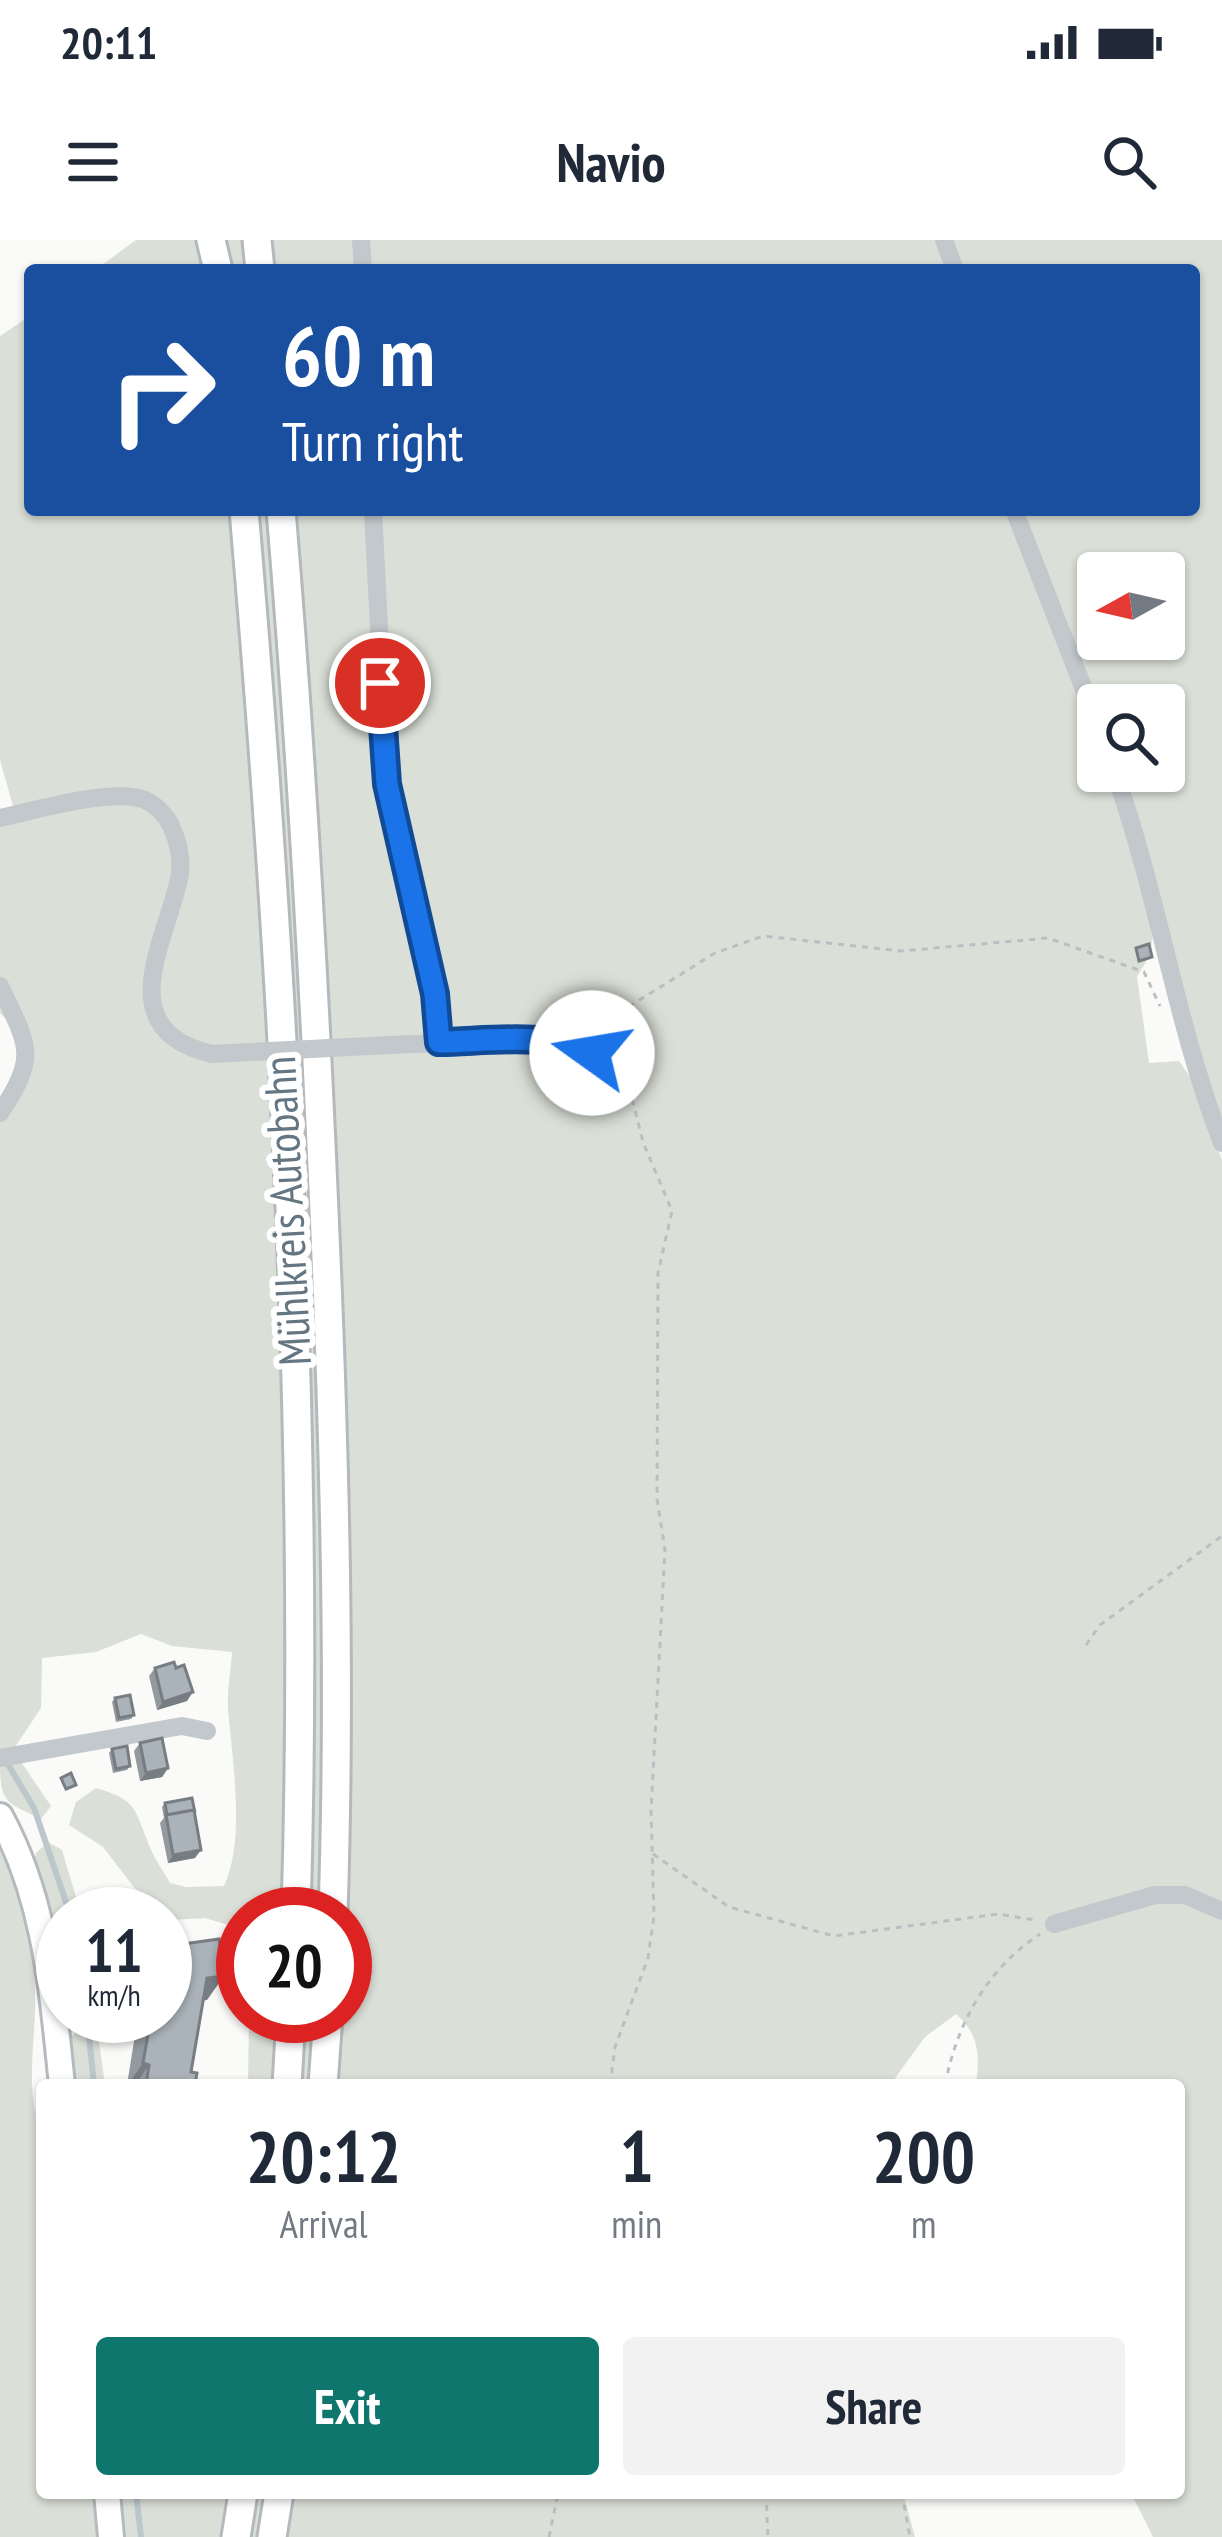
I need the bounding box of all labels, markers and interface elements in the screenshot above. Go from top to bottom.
text: 20:11 [60,13,157,71]
text: Navio [556,127,666,197]
icon: menu [60,129,126,195]
icon: search [1096,129,1162,195]
text: 60 m [282,300,435,409]
icon: right [84,312,240,468]
text: Turn right [282,406,463,476]
north arrow [1077,552,1185,660]
map controls [1077,552,1185,792]
pin [329,632,431,734]
icon: arrive [347,650,413,716]
button: search [1077,684,1185,792]
position arrow [529,990,655,1116]
street label: Mühlkreis Autobahn [249,1055,323,1367]
speed limit sign: 20 [216,1887,372,2043]
text: 11 [85,1911,143,1989]
text: km/h [87,1975,141,2014]
text: 20:12 [246,2109,402,2202]
text: 1 [620,2109,654,2202]
text: 200 [872,2109,975,2202]
text: Arrival [280,2198,368,2249]
text: min [611,2198,662,2249]
text: m [911,2198,936,2249]
button: Exit [96,2337,599,2475]
button: Share [623,2337,1125,2475]

